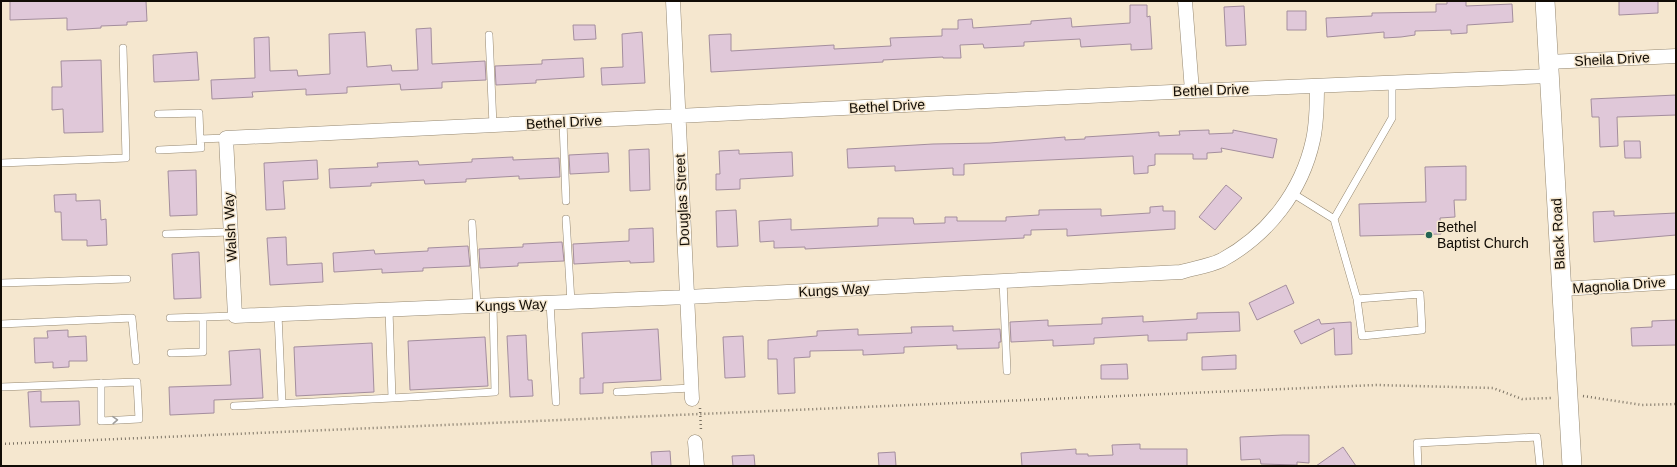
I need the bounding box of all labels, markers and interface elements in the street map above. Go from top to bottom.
street label: Sheila Drive [1574,49,1650,69]
street label: Bethel Drive [1173,81,1250,99]
street label: Bethel Drive [849,96,926,116]
street label: Bethel Drive [526,112,603,132]
street label: Douglas Street [672,153,692,247]
street label: Walsh Way [220,192,240,262]
street label: Black Road [1548,198,1568,270]
place label: Bethel Baptist Church [1437,219,1529,251]
marker: Bethel Baptist Church [1424,230,1434,240]
street label: Magnolia Drive [1572,274,1666,296]
street label: Kungs Way [798,280,870,300]
street label: Kungs Way [475,296,547,314]
one-way arrow [112,416,118,425]

